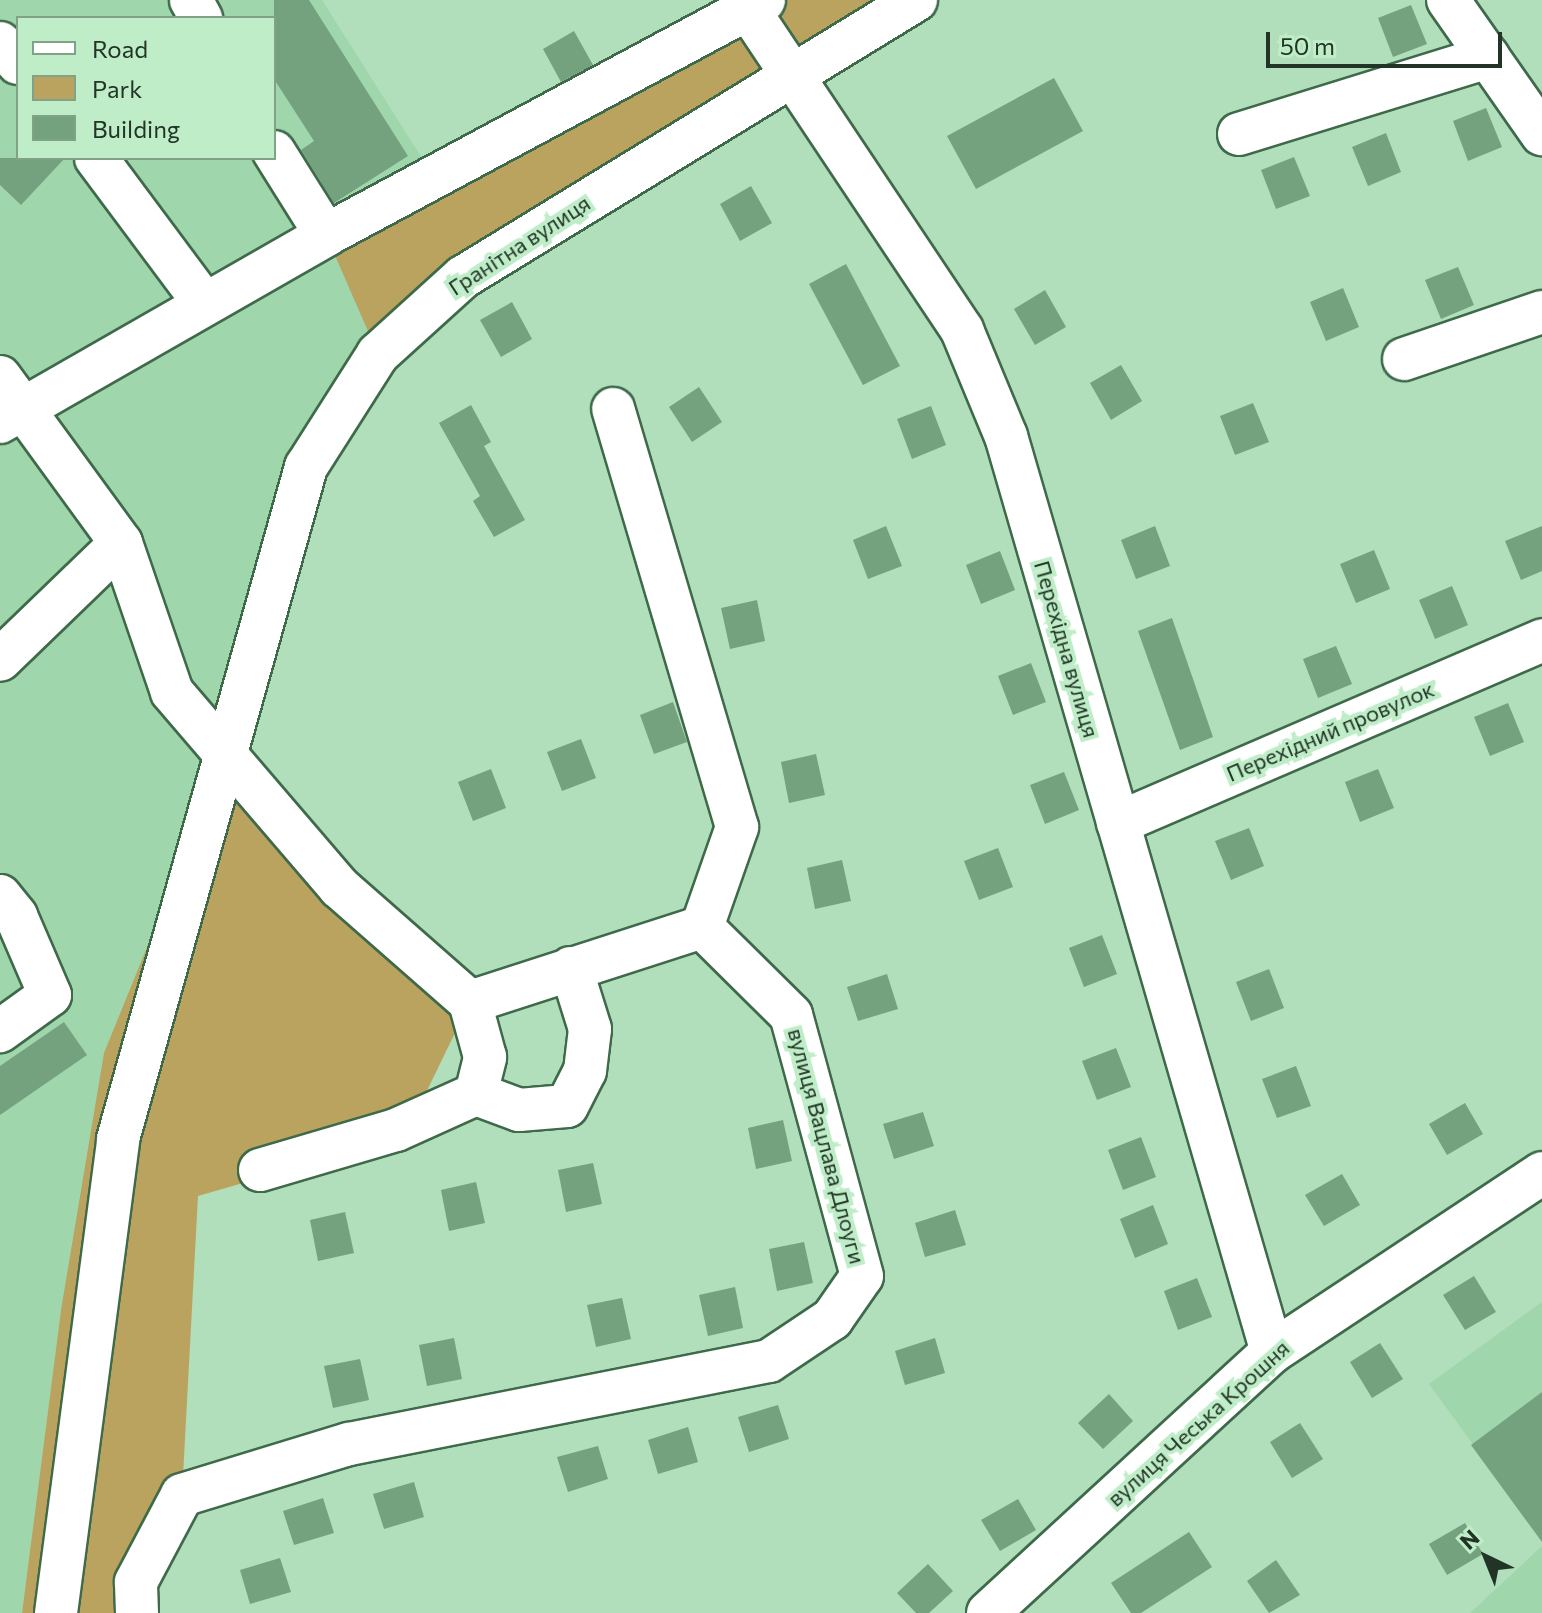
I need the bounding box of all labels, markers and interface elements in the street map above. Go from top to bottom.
legend [16,16,276,160]
scale bar [1270,16,1506,66]
text: 50 m [1280,31,1335,60]
text: Road [92,34,148,63]
text: Park [92,74,142,103]
text: Building [92,114,180,143]
street label: Гранітна вулиця [443,189,595,301]
street label: Перехідна вулиця [1029,557,1105,741]
street label: Перехідний провулок [1222,675,1438,787]
street label: вулиця Вацлава Длоуги [783,1025,871,1267]
street label: вулиця Чеська Крошня [1102,1334,1294,1512]
north arrow [1446,1517,1526,1597]
text: N [1454,1524,1485,1555]

